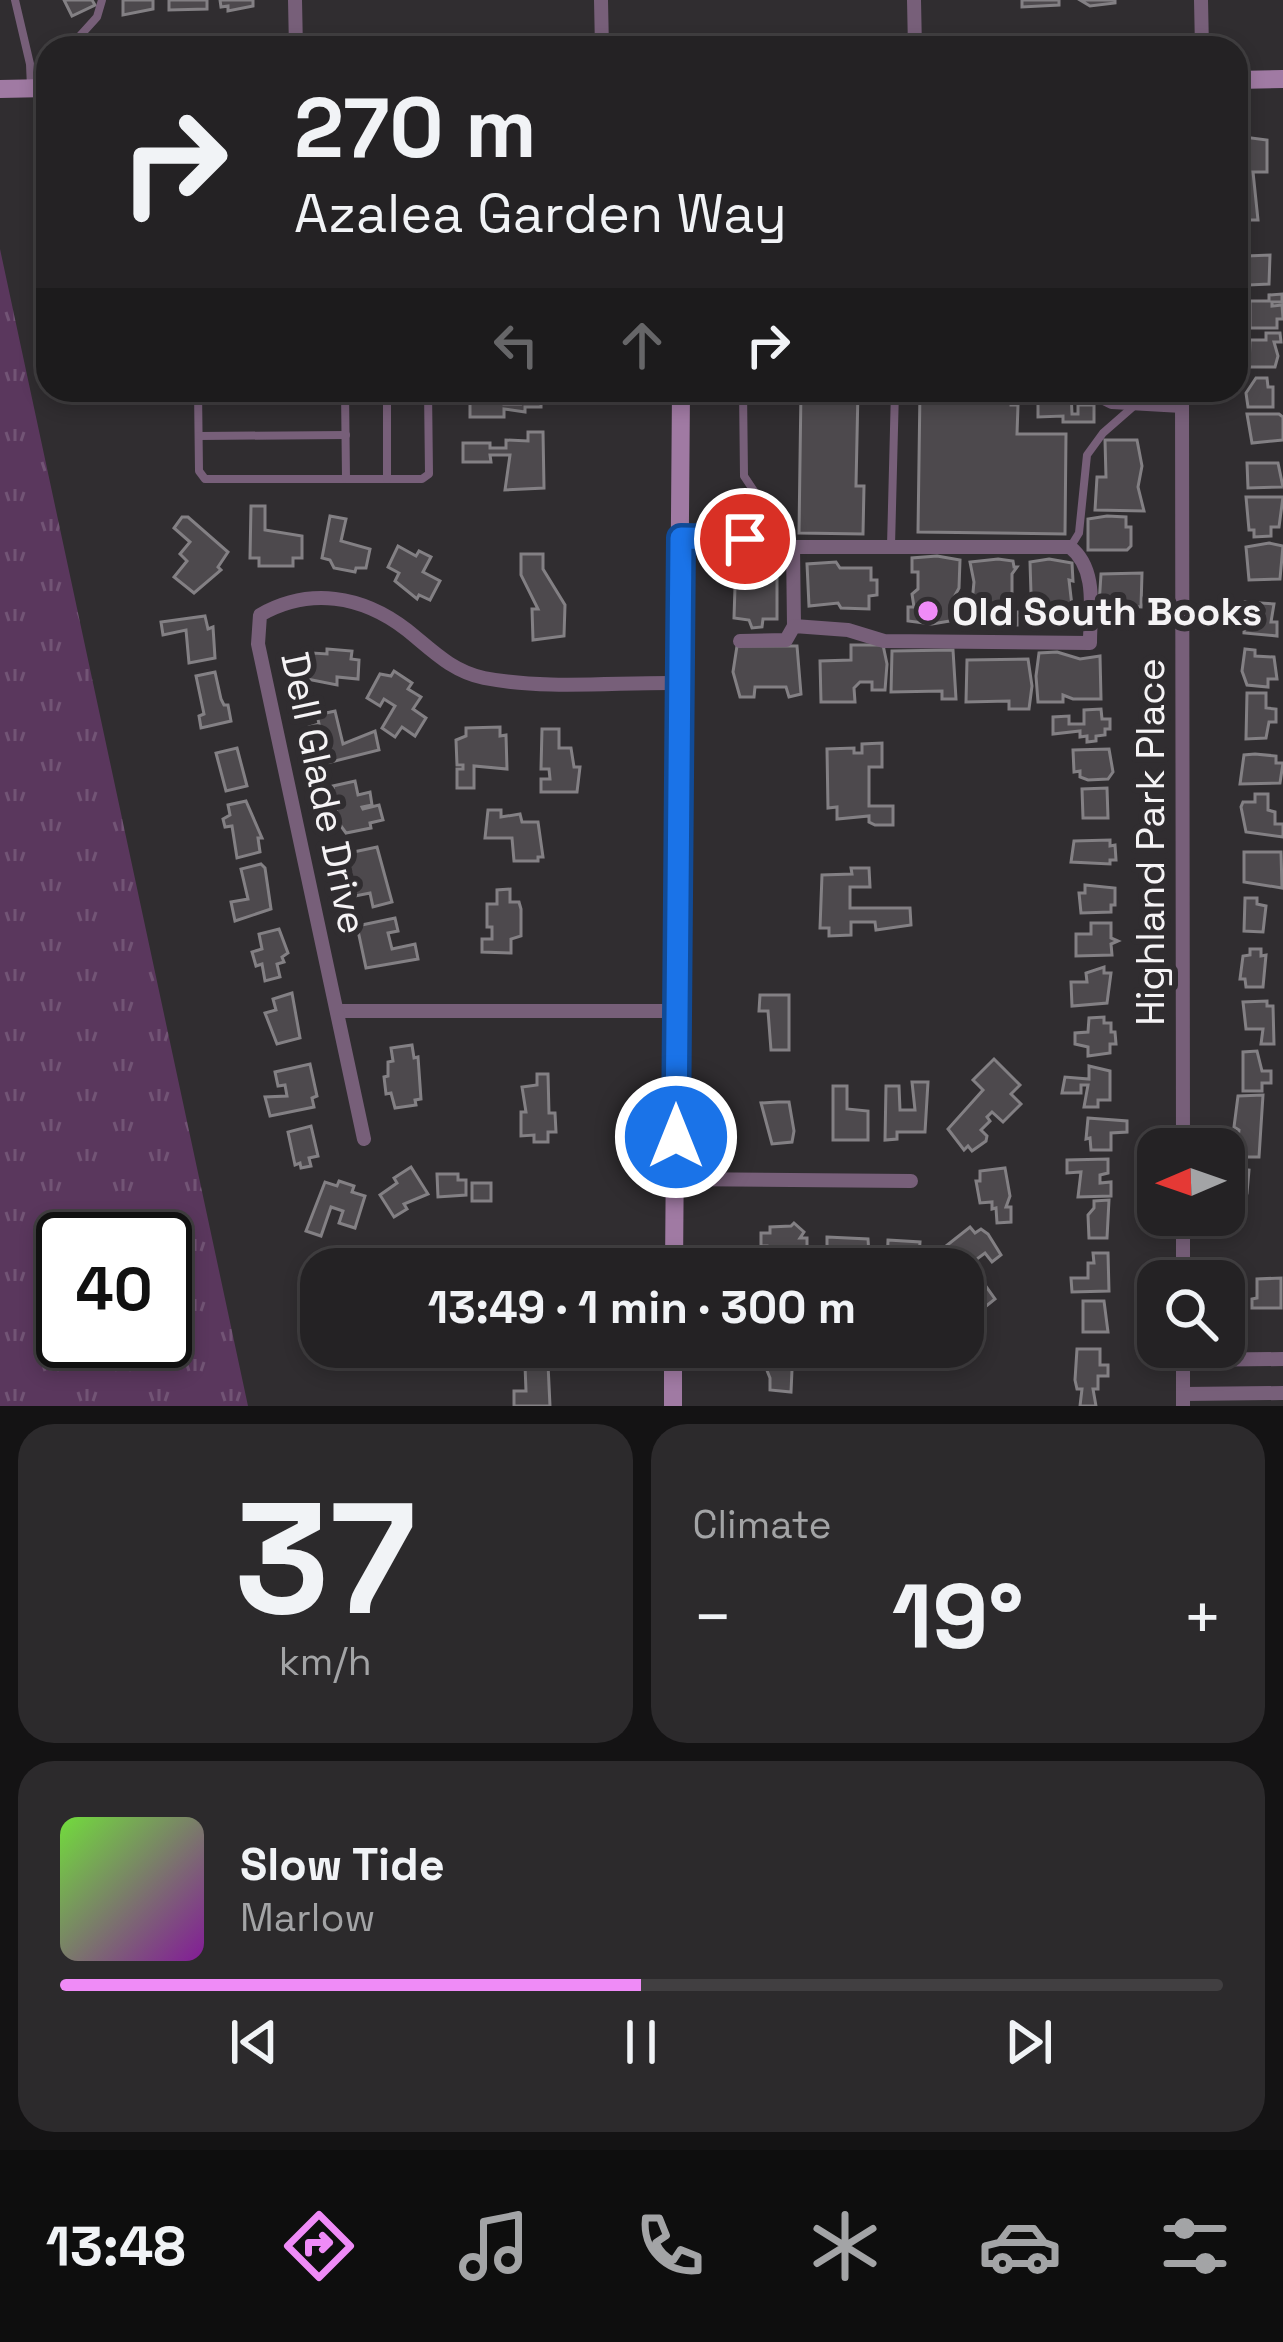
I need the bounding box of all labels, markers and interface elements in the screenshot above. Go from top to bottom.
text: 270 m [294,74,537,182]
icon: right [96,84,252,240]
text: Azalea Garden Way [294,179,787,248]
icon: left [483,312,549,378]
icon: ahead [609,312,675,378]
icon: right [735,312,801,378]
pin [694,488,796,590]
icon: arrive [712,506,778,572]
place label: Old South Books [952,587,1262,636]
marker: Old South Books [915,598,941,624]
street label: Dell Glade Drive [270,648,378,938]
street label: Highland Park Place [1126,658,1175,1026]
position arrow [613,1074,739,1200]
north arrow [1137,1128,1245,1236]
map controls [1137,1128,1245,1368]
speed limit sign: 40 [36,1212,192,1368]
button: search [1137,1260,1245,1368]
text: 13:49 · 1 min · 300 m [428,1279,856,1336]
text: 37 [235,1459,416,1659]
text: Climate [693,1500,832,1549]
text: 19° [892,1559,1024,1674]
text: − [693,1575,733,1659]
text: + [1182,1575,1223,1659]
text: km/h [279,1637,372,1686]
text: Slow Tide [240,1836,445,1893]
text: Marlow [240,1893,375,1942]
icon: previous [221,2009,287,2075]
icon: pause [608,2009,674,2075]
icon: next [996,2009,1062,2075]
icon: directions [277,2204,361,2288]
icon: music [452,2204,536,2288]
icon: phone [628,2204,712,2288]
icon: climate [803,2204,887,2288]
icon: car [978,2204,1062,2288]
icon: filters [1153,2204,1237,2288]
text: 13:48 [46,2212,186,2281]

